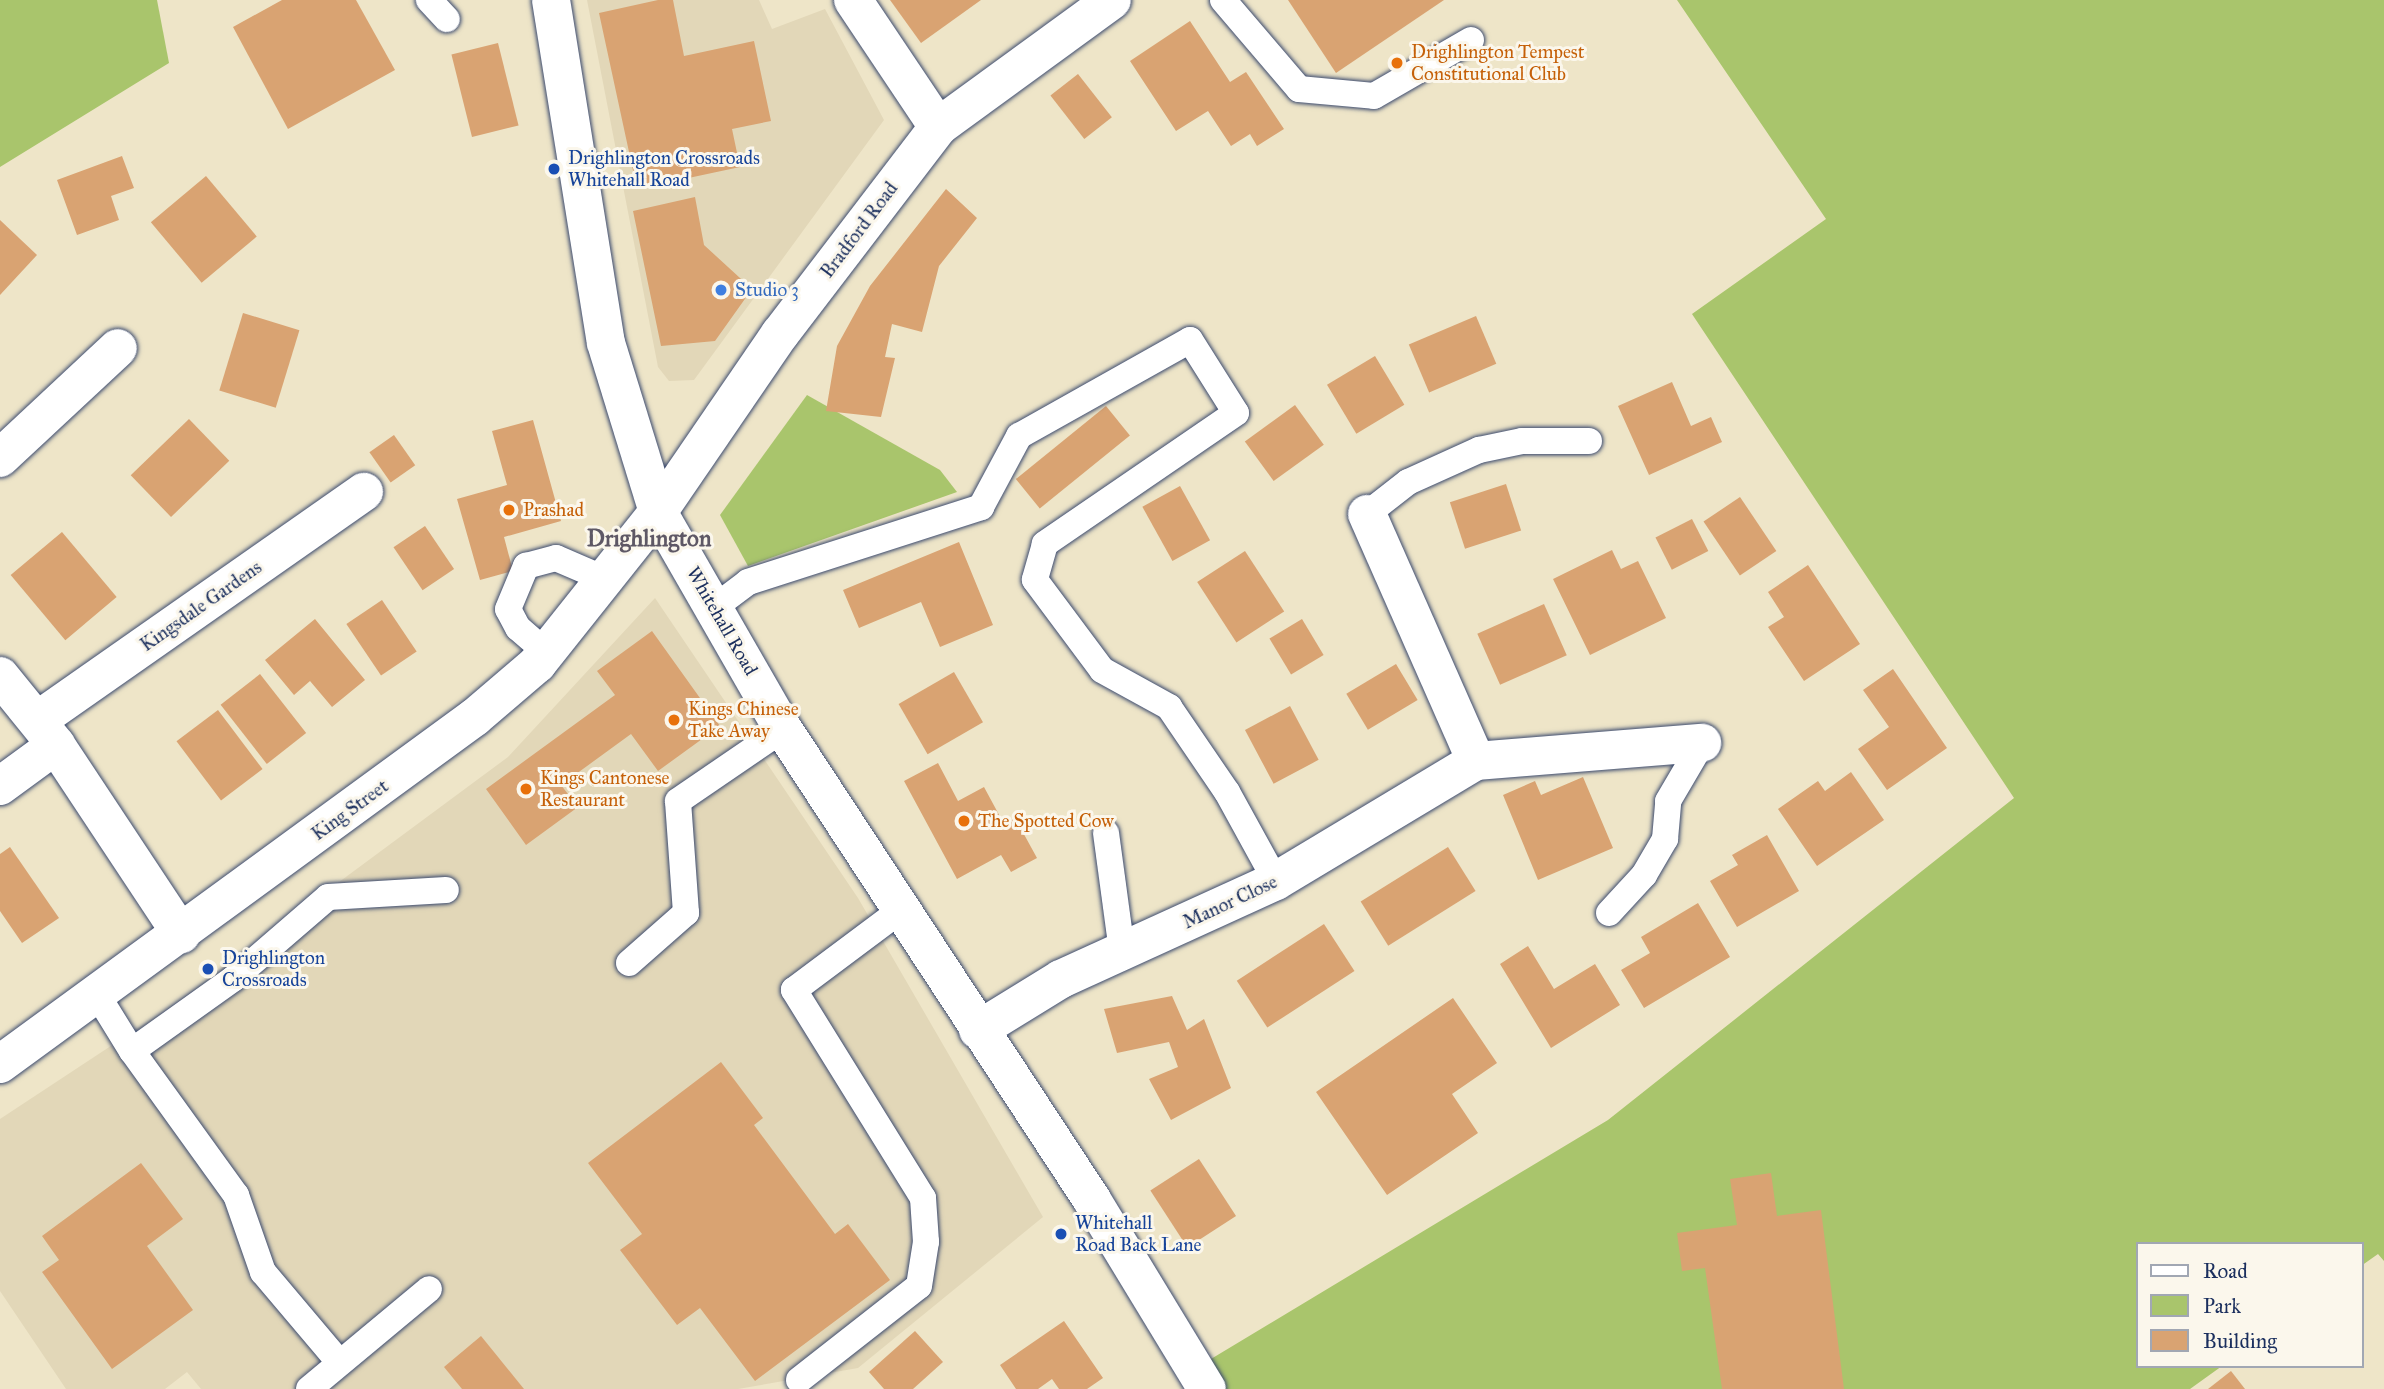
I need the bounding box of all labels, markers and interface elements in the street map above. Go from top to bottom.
place label: Drighlington Tempest Constitutional Club [1411,41,1585,85]
marker: Drighlington Tempest Constitutional Club [1389,55,1405,71]
place label: Drighlington Crossroads Whitehall Road [568,147,760,191]
marker: Drighlington Crossroads Whitehall Road [546,161,562,177]
street label: Bradford Road [816,178,902,282]
place label: Studio 3 [735,279,799,301]
marker: Studio 3 [713,282,729,298]
place label: Prashad [523,499,584,521]
marker: Prashad [501,502,517,518]
district label: Drighlington [587,524,711,552]
street label: Kingsdale Gardens [136,556,266,656]
street label: Whitehall Road [682,563,762,679]
place label: Kings Chinese Take Away [688,698,799,742]
marker: Kings Chinese Take Away [666,712,682,728]
place label: Kings Cantonese Restaurant [540,767,670,811]
street label: King Street [307,775,393,845]
marker: Kings Cantonese Restaurant [518,781,534,797]
place label: The Spotted Cow [978,810,1114,832]
marker: The Spotted Cow [956,813,972,829]
street label: Manor Close [1179,870,1281,934]
place label: Drighlington Crossroads [222,947,325,991]
marker: Drighlington Crossroads [200,961,216,977]
place label: Whitehall Road Back Lane [1075,1212,1201,1256]
marker: Whitehall Road Back Lane [1053,1226,1069,1242]
legend [2136,1242,2363,1368]
text: Road [2203,1258,2248,1284]
text: Park [2203,1293,2241,1319]
text: Building [2203,1328,2277,1354]

